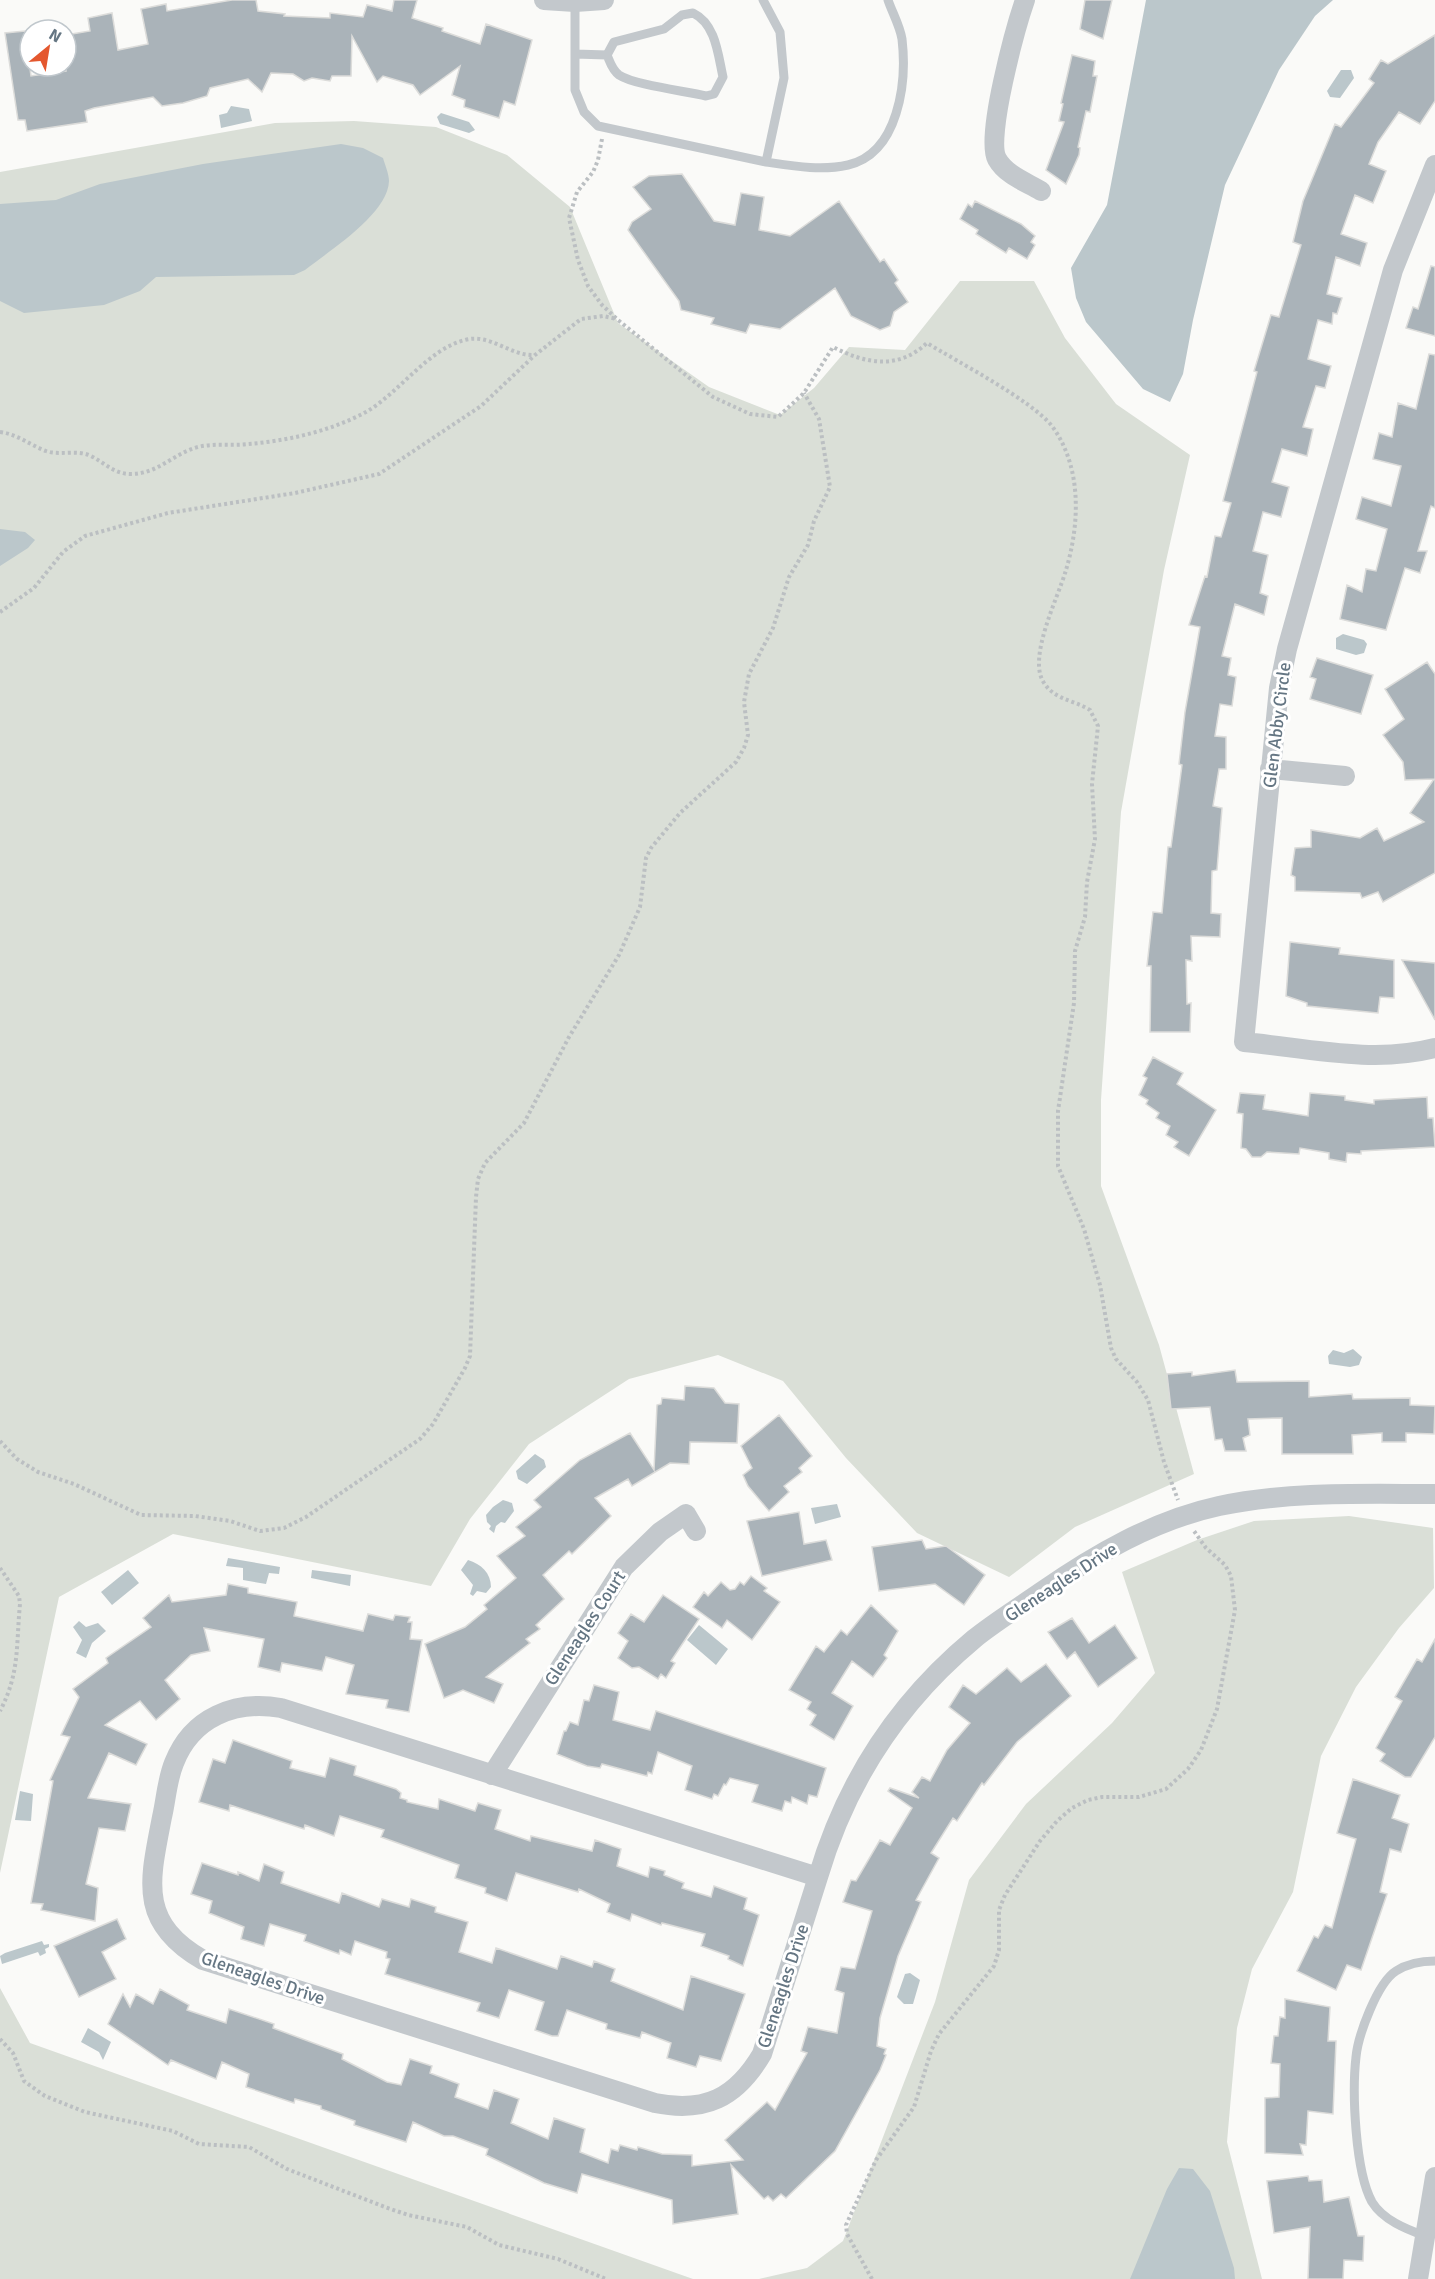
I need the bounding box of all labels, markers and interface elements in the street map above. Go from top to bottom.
north arrow [18,18,78,78]
text: N [45,24,65,47]
street label: Glen Abby Circle [1258,661,1296,789]
street label: Gleneagles Drive [1001,1538,1121,1626]
street label: Gleneagles Court [540,1567,630,1689]
street label: Gleneagles Drive [753,1921,813,2051]
street label: Gleneagles Drive [198,1947,328,2009]

